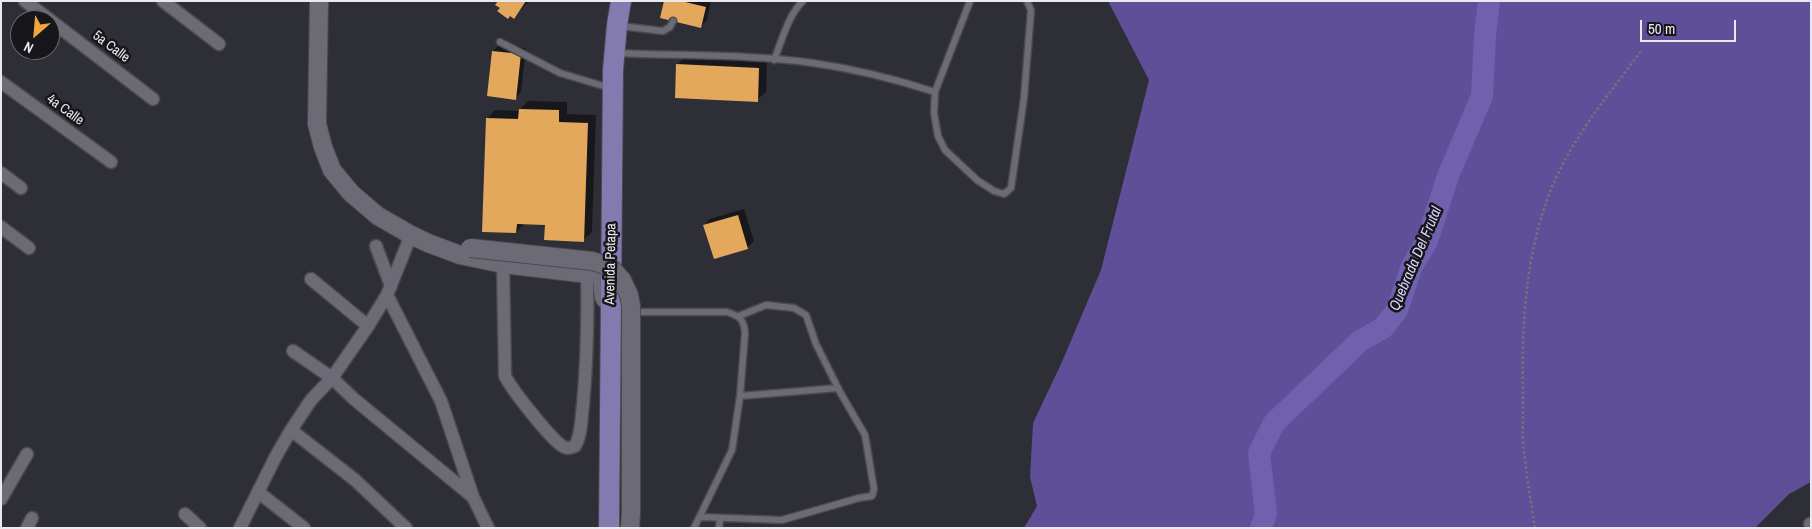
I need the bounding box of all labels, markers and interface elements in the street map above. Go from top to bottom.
north arrow [10,10,60,60]
scale bar [1642,10,1738,42]
text: 50 m [1648,18,1675,39]
street label: 5a Calle [89,28,133,66]
text: N [21,38,36,57]
street label: 4a Calle [43,91,87,129]
water label: Quebrada Del Frutal [1386,204,1446,314]
street label: Avenida Petapa [602,223,620,305]

